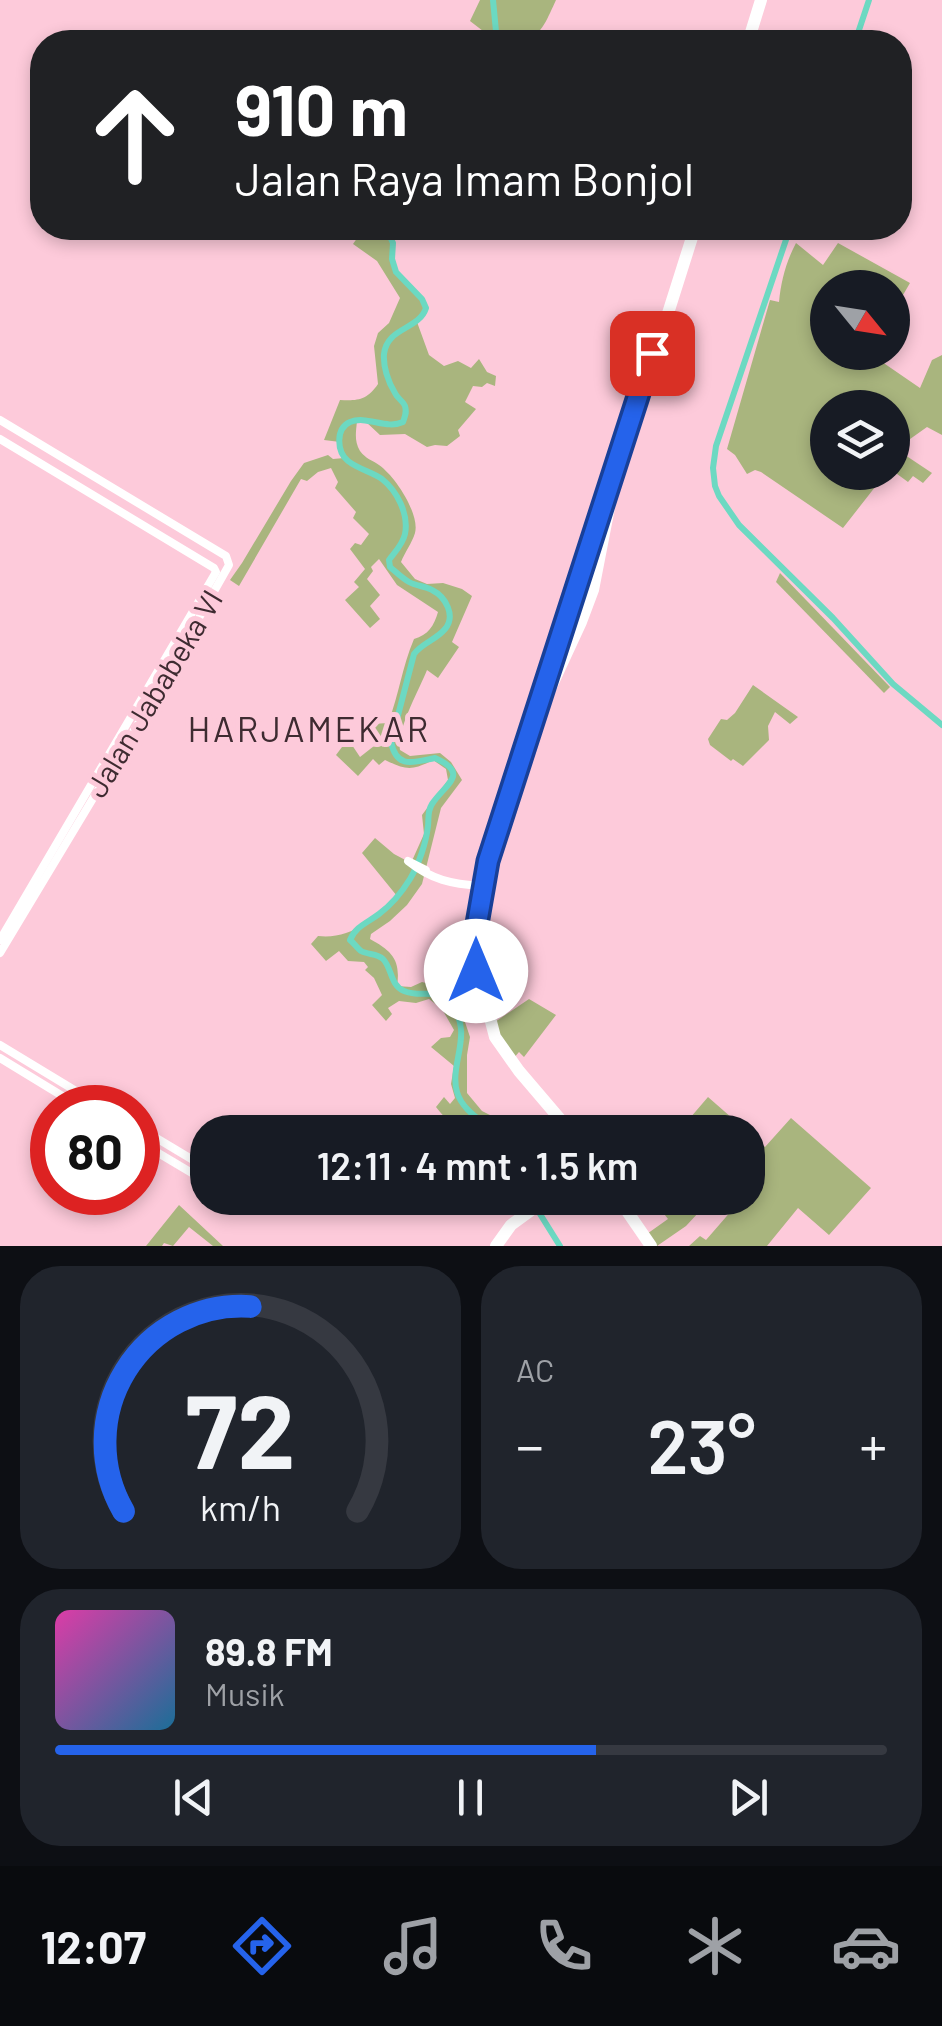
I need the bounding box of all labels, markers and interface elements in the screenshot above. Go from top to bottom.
text: 910 m [235,66,408,150]
icon: ahead [70,70,200,200]
text: Jalan Raya Imam Bonjol [235,151,694,205]
north arrow [810,270,910,370]
map controls [810,270,910,490]
pin [610,311,695,396]
icon: arrive [625,326,680,381]
button: layers [810,390,910,490]
street label: Jalan Jababeka VI [77,583,229,803]
district label: HARJAMEKAR [187,707,431,749]
position arrow [424,919,528,1023]
speed limit sign: 80 [30,1085,160,1215]
text: 12:11 · 4 mnt · 1.5 km [317,1142,638,1188]
text: AC [516,1350,554,1388]
text: 72 [186,1365,295,1490]
text: 23° [647,1399,756,1489]
text: − [516,1411,544,1477]
text: + [859,1411,887,1477]
text: km/h [200,1485,281,1528]
text: 89.8 FM [205,1628,333,1674]
text: Musik [205,1674,285,1712]
icon: previous [166,1770,221,1825]
icon: pause [443,1770,498,1825]
icon: next [721,1770,776,1825]
icon: directions [227,1911,297,1981]
icon: music [378,1911,448,1981]
icon: phone [529,1911,599,1981]
icon: climate [680,1911,750,1981]
icon: car [831,1911,901,1981]
text: 12:07 [41,1919,146,1973]

